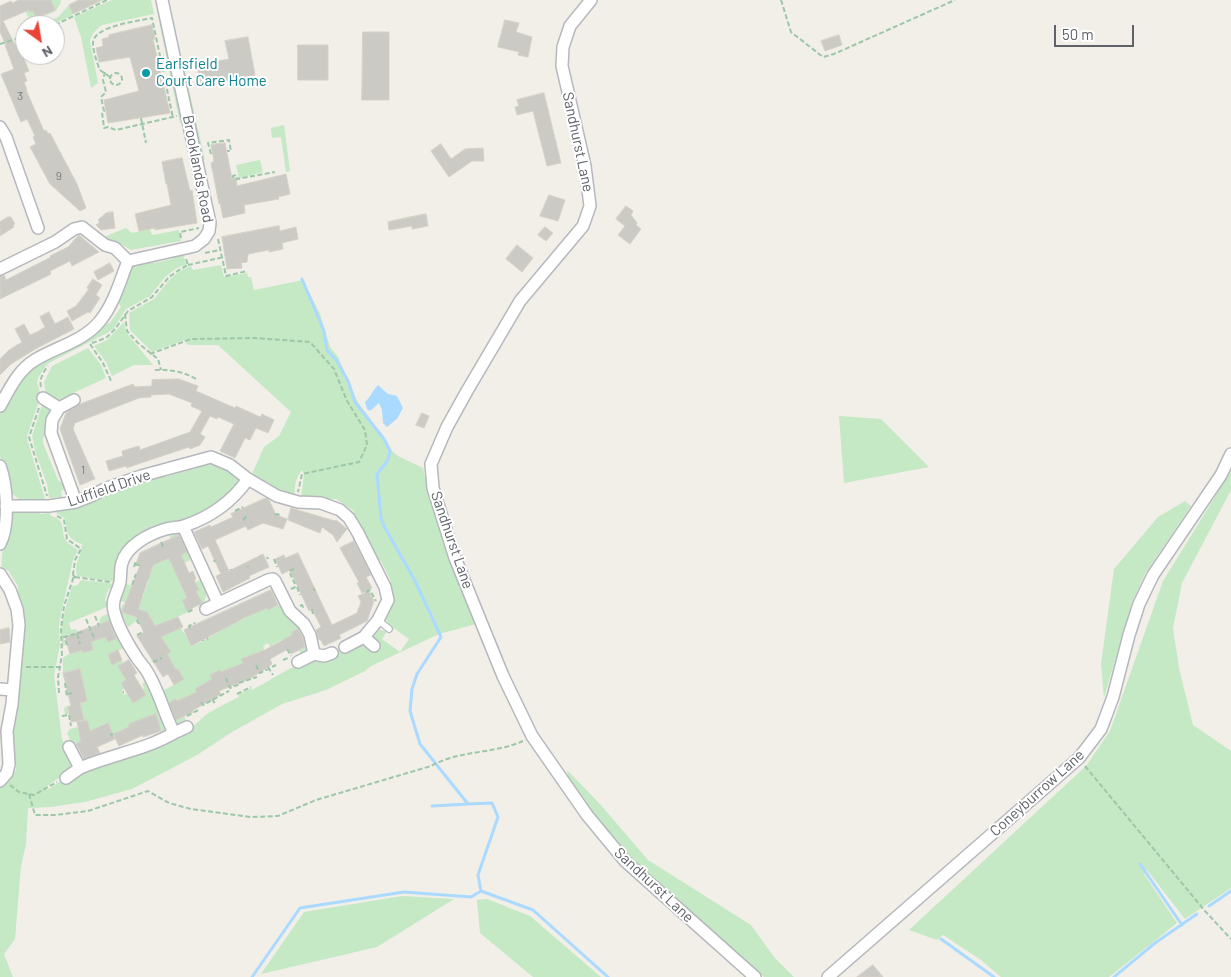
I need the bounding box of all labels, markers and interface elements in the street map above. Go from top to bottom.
north arrow [15,15,65,65]
scale bar [1056,15,1136,47]
text: 50 m [1062,25,1094,43]
text: N [39,43,56,62]
place label: Earlsfield Court Care Home [156,55,267,90]
marker: Earlsfield Court Care Home [140,67,152,79]
house number: 3 [17,89,23,103]
street label: Sandhurst Lane [559,90,597,194]
street label: Brooklands Road [179,114,217,224]
house number: 9 [56,169,62,183]
house number: 1 [81,463,85,477]
street label: Luffield Drive [65,465,153,511]
street label: Sandhurst Lane [427,489,477,591]
street label: Coneyburrow Lane [986,746,1088,840]
street label: Sandhurst Lane [611,844,697,926]

